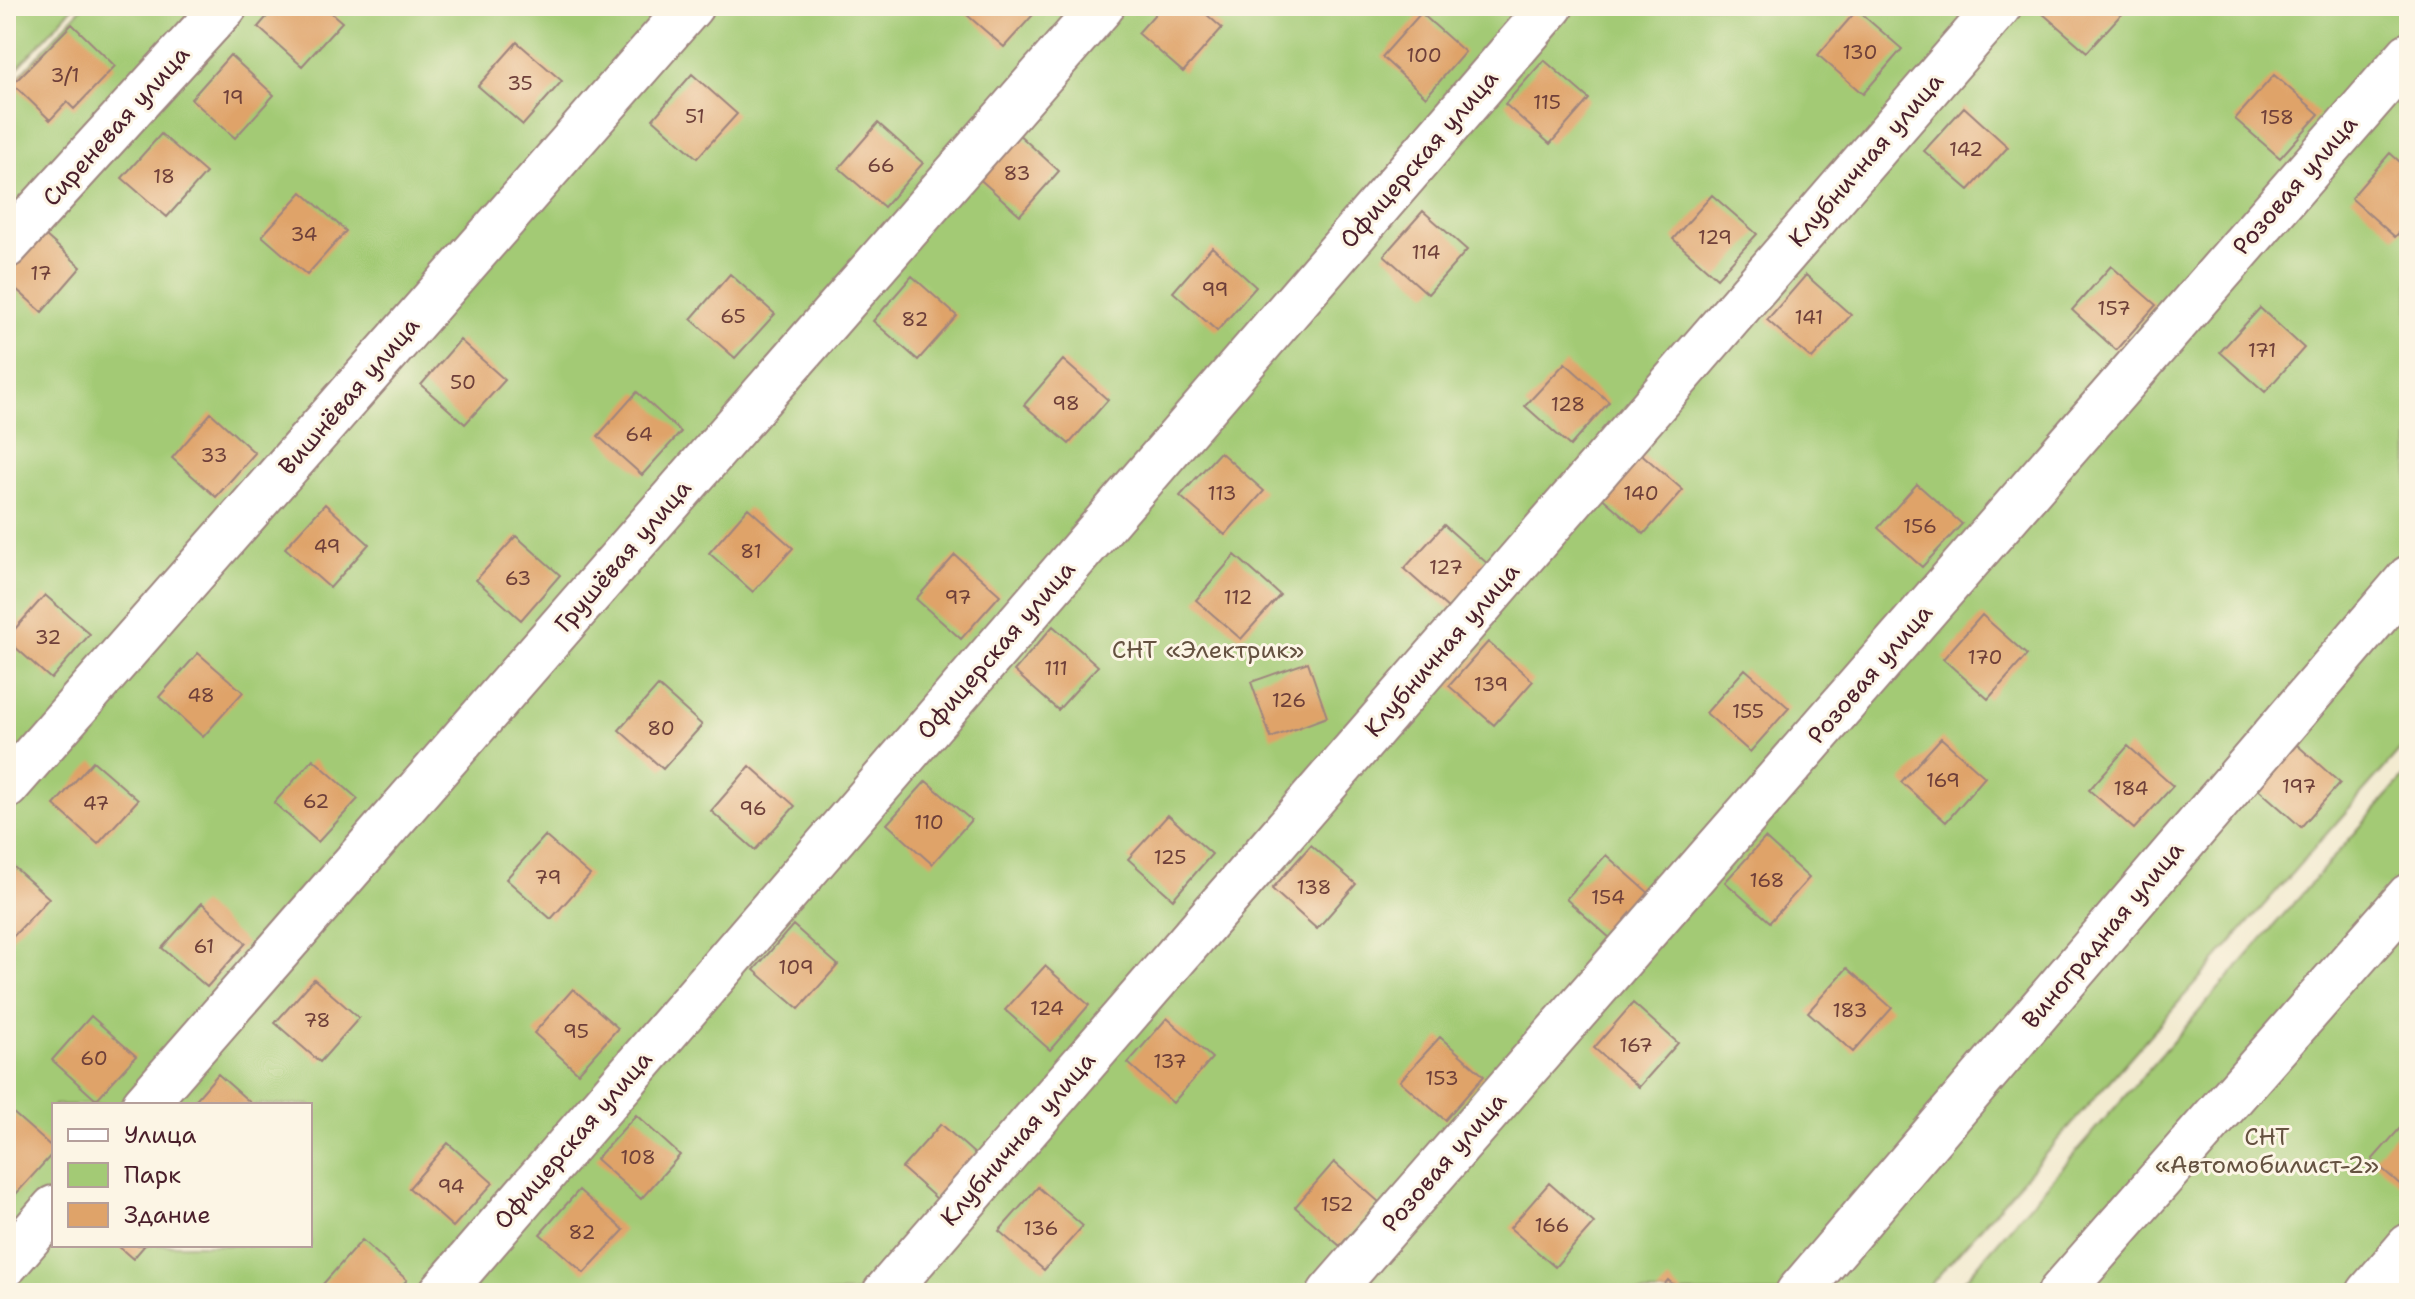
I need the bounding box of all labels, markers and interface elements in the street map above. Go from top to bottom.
street label: Сиреневая улица [35,39,197,213]
house number: 130 [1842,39,1878,65]
house number: 100 [1406,42,1442,68]
house number: 3/1 [51,62,80,88]
street label: Офицерская улица [1333,63,1505,255]
street label: Клубничная улица [1781,66,1951,254]
house number: 35 [507,70,533,96]
house number: 19 [222,84,244,110]
house number: 115 [1533,89,1561,115]
house number: 51 [685,103,705,129]
house number: 158 [2260,104,2294,130]
street label: Розовая улица [2225,108,2365,262]
house number: 142 [1949,136,1983,162]
house number: 66 [867,152,895,178]
house number: 83 [1004,160,1030,186]
house number: 18 [153,163,175,189]
house number: 34 [290,221,318,247]
house number: 129 [1698,224,1732,250]
house number: 114 [1411,239,1441,265]
house number: 17 [30,260,52,286]
house number: 99 [1201,276,1229,302]
house number: 157 [2097,295,2131,321]
house number: 65 [720,303,746,329]
house number: 141 [1795,304,1823,330]
house number: 82 [902,306,928,332]
street label: Вишнёвая улица [271,310,427,482]
house number: 171 [2248,337,2276,363]
house number: 50 [450,369,476,395]
house number: 98 [1052,390,1080,416]
house number: 128 [1551,391,1585,417]
house number: 64 [625,421,653,447]
house number: 33 [201,442,227,468]
street label: Грушёвая улица [548,473,698,639]
house number: 113 [1207,480,1237,506]
house number: 140 [1623,480,1659,506]
house number: 156 [1903,513,1937,539]
house number: 49 [313,533,341,559]
house number: 81 [740,538,762,564]
street label: Офицерская улица [910,554,1082,746]
house number: 127 [1429,554,1463,580]
street label: Клубничная улица [1357,556,1527,744]
house number: 63 [505,565,531,591]
house number: 97 [945,584,971,610]
house number: 112 [1224,584,1253,610]
street label: Розовая улица [1800,597,1940,751]
house number: 32 [35,624,61,650]
park label: СНТ «Электрик» [1112,634,1304,666]
house number: 170 [1968,644,2002,670]
house number: 111 [1044,655,1068,681]
house number: 139 [1474,671,1508,697]
house number: 48 [187,682,215,708]
house number: 126 [1272,687,1306,713]
house number: 155 [1732,698,1764,724]
house number: 80 [647,715,675,741]
house number: 169 [1926,767,1960,793]
house number: 197 [2282,773,2316,799]
house number: 184 [2113,775,2149,801]
house number: 62 [303,788,329,814]
house number: 47 [83,790,109,816]
house number: 96 [739,795,767,821]
house number: 110 [914,809,944,835]
street label: Виноградная улица [2015,835,2191,1035]
house number: 125 [1153,844,1187,870]
house number: 79 [534,864,562,890]
house number: 168 [1750,867,1784,893]
house number: 138 [1297,874,1331,900]
house number: 154 [1591,884,1625,910]
house number: 61 [194,933,214,959]
house number: 109 [778,954,814,980]
house number: 124 [1030,995,1064,1021]
house number: 183 [1833,997,1867,1023]
house number: 78 [303,1007,331,1033]
house number: 95 [563,1018,589,1044]
house number: 167 [1619,1032,1653,1058]
street label: Офицерская улица [487,1044,659,1236]
house number: 60 [80,1045,108,1071]
street label: Клубничная улица [933,1045,1103,1233]
house number: 137 [1153,1048,1187,1074]
house number: 153 [1425,1065,1459,1091]
street label: Розовая улица [1374,1085,1514,1239]
legend [52,1103,312,1247]
text: Улица [124,1119,197,1151]
park label: СНТ «Автомобилист-2» [2155,1121,2379,1181]
house number: 108 [620,1144,656,1170]
text: Парк [124,1159,181,1191]
house number: 94 [437,1173,465,1199]
house number: 152 [1320,1191,1354,1217]
text: Здание [124,1199,211,1231]
house number: 166 [1534,1212,1570,1238]
house number: 136 [1024,1215,1058,1241]
house number: 82 [569,1219,595,1245]

